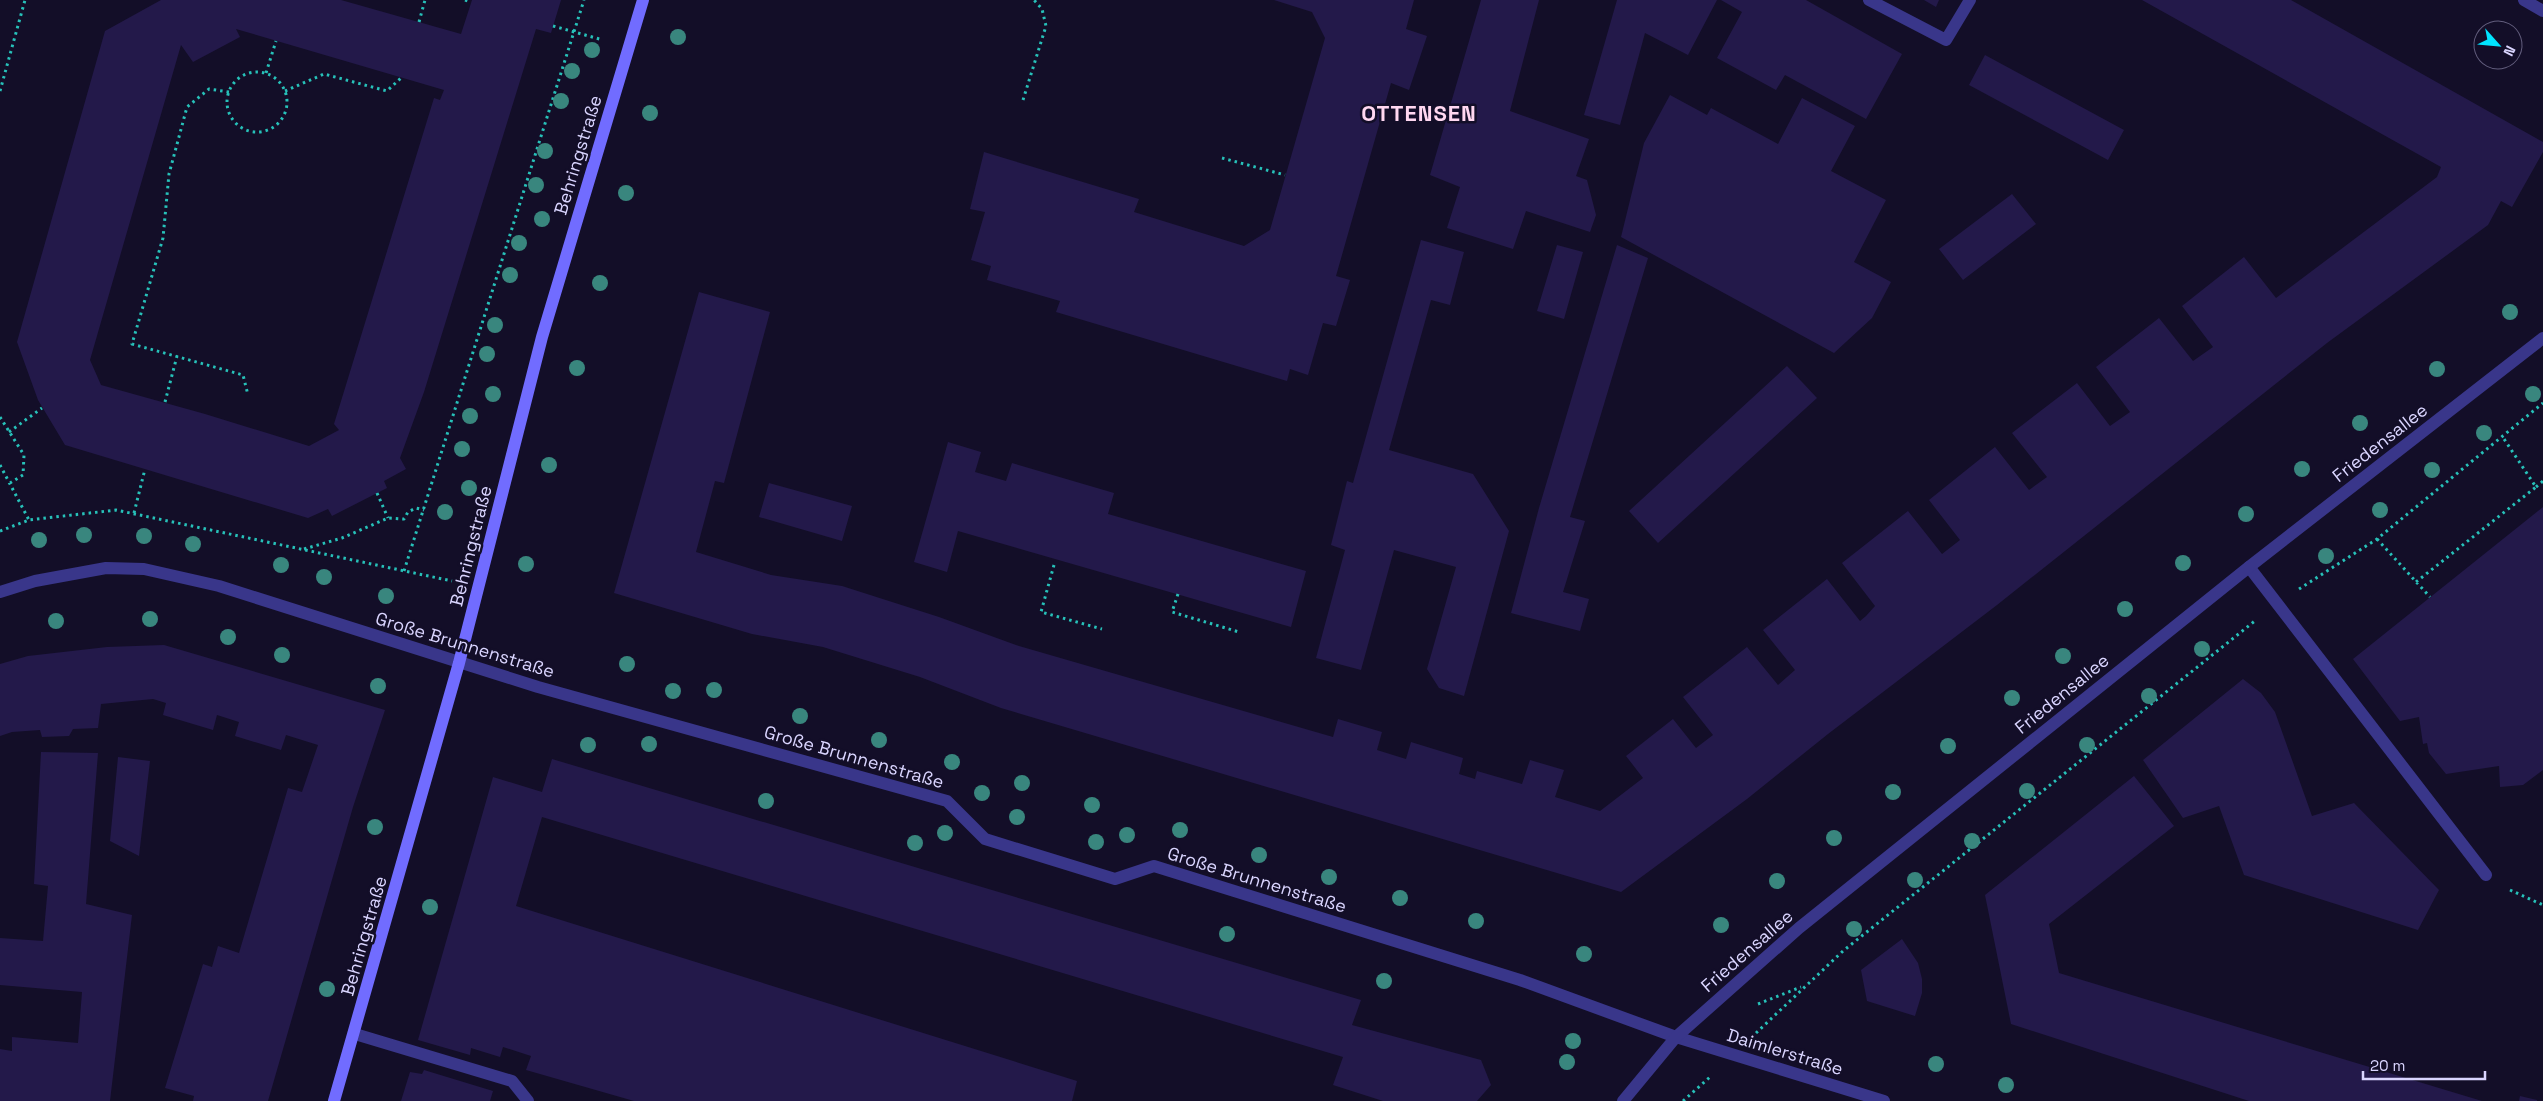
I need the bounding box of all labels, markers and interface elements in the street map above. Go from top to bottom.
north arrow [2473,20,2523,70]
text: N [2499,43,2520,59]
street label: Behringstraße [548,92,607,217]
district label: OTTENSEN [1361,99,1477,127]
street label: Friedensallee [2327,398,2432,487]
street label: Behringstraße [444,483,497,609]
street label: Große Brunnenstraße [373,606,557,683]
street label: Friedensallee [2010,649,2114,739]
street label: Große Brunnenstraße [762,720,947,793]
street label: Große Brunnenstraße [1165,841,1349,918]
street label: Behringstraße [335,873,392,999]
street label: Friedensallee [1696,904,1798,997]
street label: Daimlerstraße [1724,1023,1846,1080]
scale bar [2363,1048,2486,1080]
text: 20 m [2370,1056,2405,1075]

